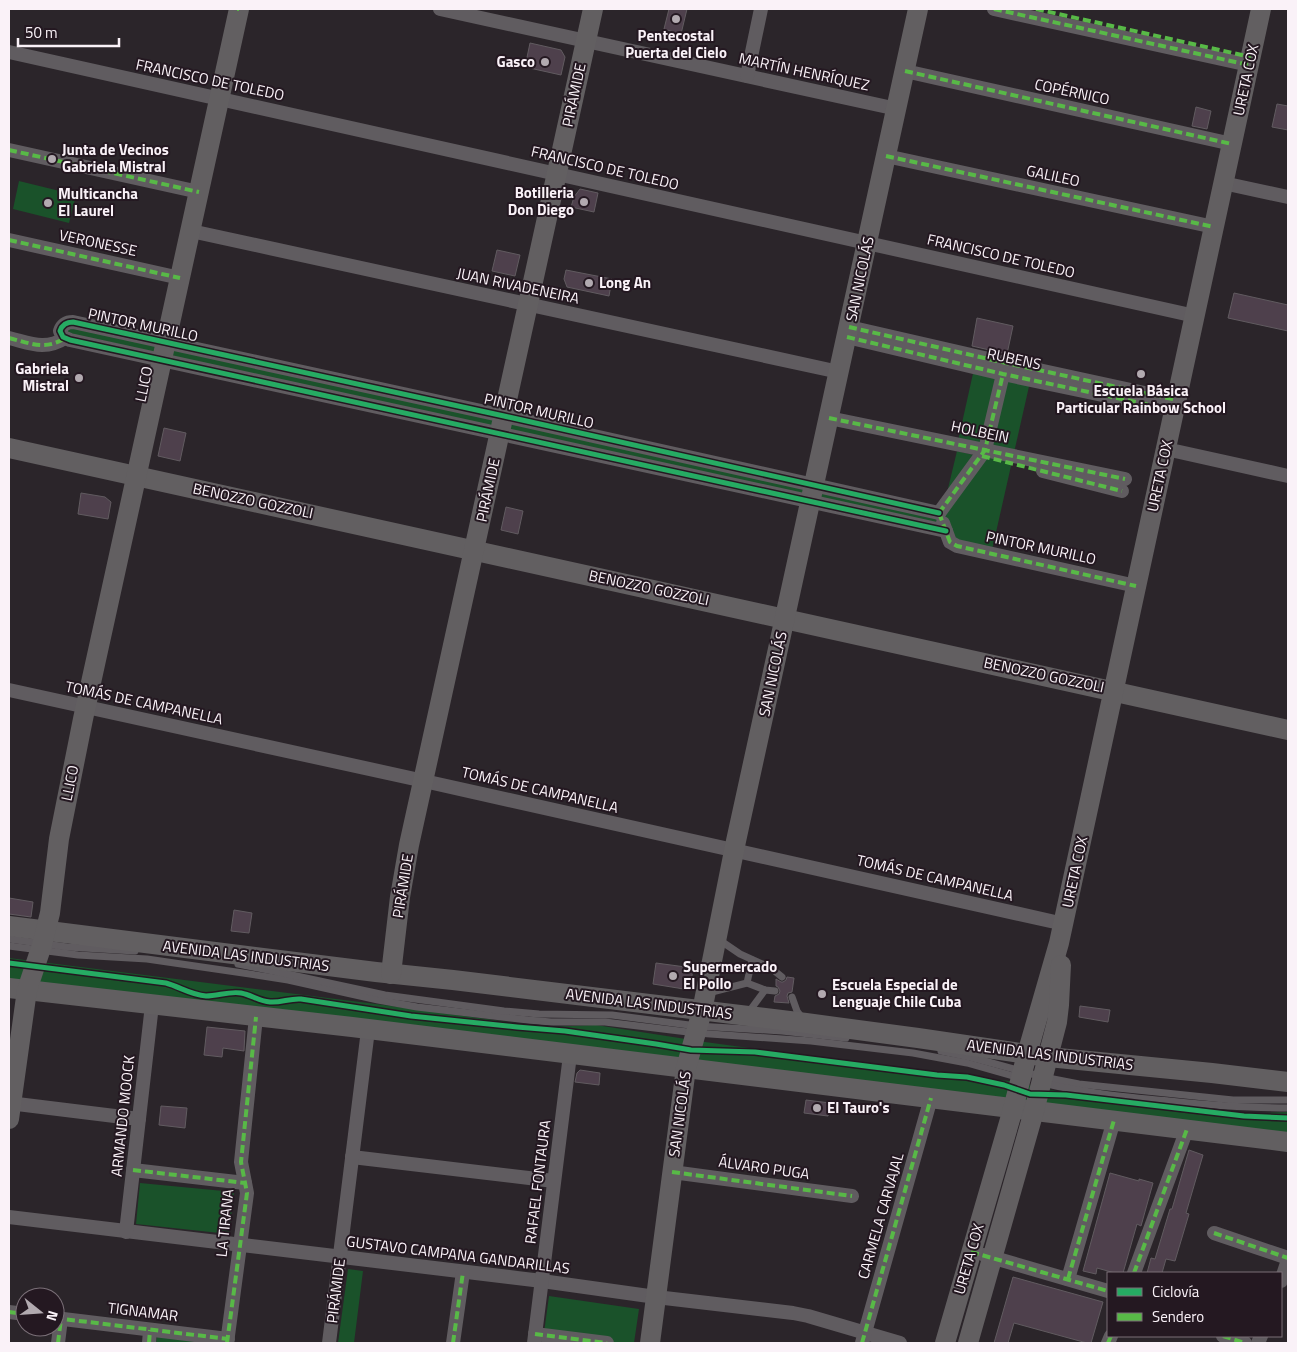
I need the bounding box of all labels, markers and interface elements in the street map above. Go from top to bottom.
marker: Pentecostal Puerta del Cielo [670,13,682,25]
scale bar [18,15,119,47]
text: 50 m [25,21,58,44]
place label: Pentecostal Puerta del Cielo [625,24,727,64]
street label: URETA COX [1227,41,1264,118]
street label: MARTÍN HENRÍQUEZ [737,46,872,97]
place label: Gasco [496,50,535,73]
street label: FRANCISCO DE TOLEDO [134,53,286,106]
marker: Gasco [539,56,551,68]
street label: PIRÁMIDE [556,61,592,129]
street label: COPÉRNICO [1033,72,1112,111]
place label: Junta de Vecinos Gabriela Mistral [62,138,169,178]
street label: FRANCISCO DE TOLEDO [529,139,681,196]
marker: Junta de Vecinos Gabriela Mistral [46,153,58,165]
street label: GALILEO [1024,159,1082,192]
place label: Botilleria Don Diego [508,181,574,221]
place label: Multicancha El Laurel [58,182,138,222]
marker: Botilleria Don Diego [578,196,590,208]
marker: Multicancha El Laurel [42,197,54,209]
street label: VERONESSE [57,223,139,262]
street label: FRANCISCO DE TOLEDO [925,227,1077,284]
street label: SAN NICOLÁS [839,234,880,323]
street label: JUAN RIVADENEIRA [455,261,582,310]
place label: Long An [599,271,651,294]
marker: Long An [583,277,595,289]
street label: PINTOR MURILLO [86,302,200,347]
street label: RUBENS [985,342,1043,375]
place label: Gabriela Mistral [15,357,69,397]
street label: LLICO [129,364,159,404]
marker: Escuela Básica Particular Rainbow School [1135,368,1147,380]
marker: Gabriela Mistral [73,372,85,384]
place label: Escuela Básica Particular Rainbow School [1056,379,1226,419]
street label: PINTOR MURILLO [482,387,596,434]
street label: HOLBEIN [949,414,1011,449]
street label: URETA COX [1141,437,1178,514]
street label: PIRÁMIDE [470,456,506,524]
street label: BENOZZO GOZZOLI [191,477,315,525]
street label: PINTOR MURILLO [984,525,1098,570]
street label: BENOZZO GOZZOLI [587,564,711,612]
street label: SAN NICOLÁS [752,629,793,718]
street label: BENOZZO GOZZOLI [982,651,1106,699]
street label: TOMÁS DE CAMPANELLA [63,675,225,730]
street label: TOMÁS DE CAMPANELLA [459,760,621,819]
street label: LLICO [55,763,85,803]
street label: URETA COX [1056,833,1093,910]
street label: TOMÁS DE CAMPANELLA [854,848,1016,907]
street label: PIRÁMIDE [386,852,419,920]
street label: AVENIDA LAS INDUSTRIAS [161,934,331,977]
place label: Supermercado El Pollo [683,955,777,995]
marker: Supermercado El Pollo [667,970,679,982]
place label: Escuela Especial de Lenguaje Chile Cuba [832,973,962,1013]
street label: AVENIDA LAS INDUSTRIAS [564,982,734,1025]
marker: Escuela Especial de Lenguaje Chile Cuba [816,988,828,1000]
street label: AVENIDA LAS INDUSTRIAS [965,1033,1135,1076]
street label: ARMANDO MOOCK [105,1054,140,1178]
street label: SAN NICOLÁS [662,1070,697,1158]
place label: El Tauro's [827,1096,890,1119]
marker: El Tauro's [811,1102,823,1114]
street label: RAFAEL FONTAURA [518,1119,557,1245]
street label: ÁLVARO PUGA [717,1150,811,1185]
street label: CARMELA CARVAJAL [851,1150,910,1282]
street label: LA TIRANA [210,1188,240,1258]
street label: URETA COX [947,1220,990,1297]
street label: GUSTAVO CAMPANA GANDARILLAS [345,1229,571,1280]
street label: PIRÁMIDE [320,1257,351,1325]
legend [1107,1272,1282,1337]
text: Ciclovía [1152,1280,1200,1303]
north arrow [15,1287,65,1337]
street label: TIGNAMAR [107,1296,180,1327]
text: Sendero [1152,1305,1204,1328]
text: N [41,1308,64,1324]

